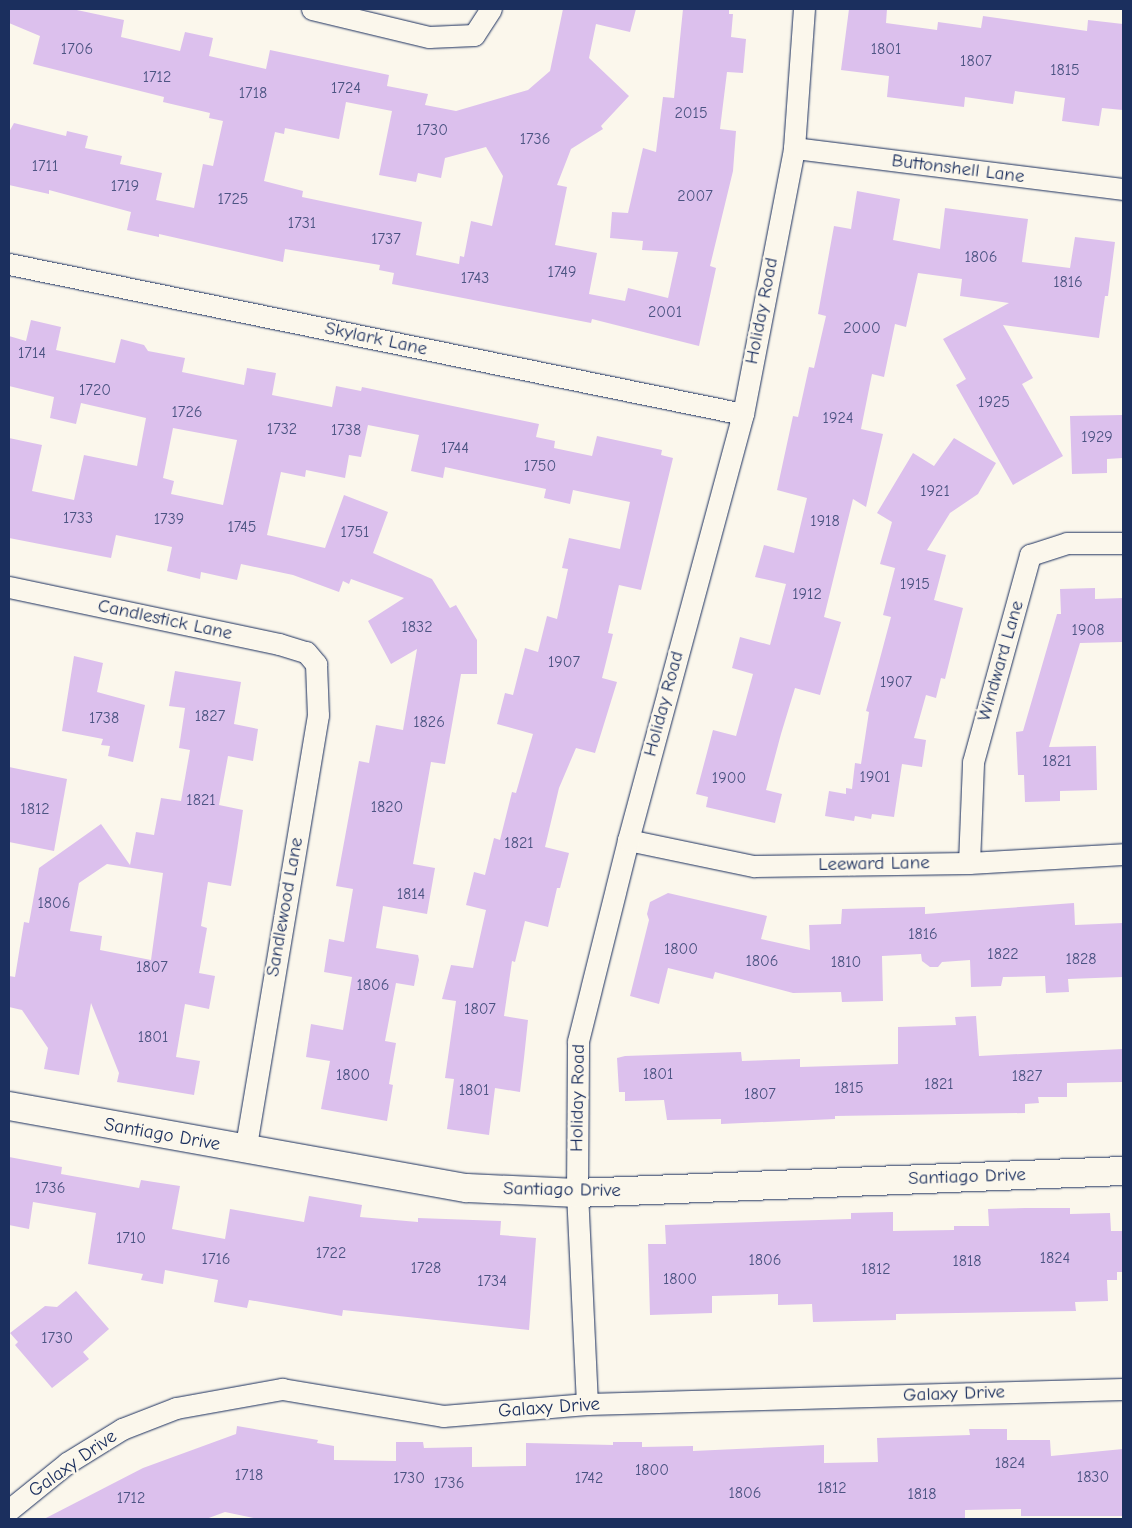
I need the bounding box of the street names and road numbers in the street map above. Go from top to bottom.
street label: Buttonshell Lane [890,150,1026,188]
street label: Holiday Road [741,256,783,366]
street label: Skylark Lane [323,317,429,361]
street label: Candlestick Lane [96,595,234,645]
street label: Windward Lane [973,598,1029,724]
street label: Holiday Road [639,649,689,759]
street label: Sandlewood Lane [262,836,308,978]
street label: Leeward Lane [818,852,930,876]
street label: Holiday Road [566,1044,590,1152]
street label: Santiago Drive [102,1114,222,1156]
street label: Santiago Drive [908,1164,1026,1190]
street label: Santiago Drive [503,1178,621,1202]
street label: Galaxy Drive [903,1381,1005,1407]
street label: Galaxy Drive [497,1393,601,1423]
street label: Galaxy Drive [25,1425,121,1503]

